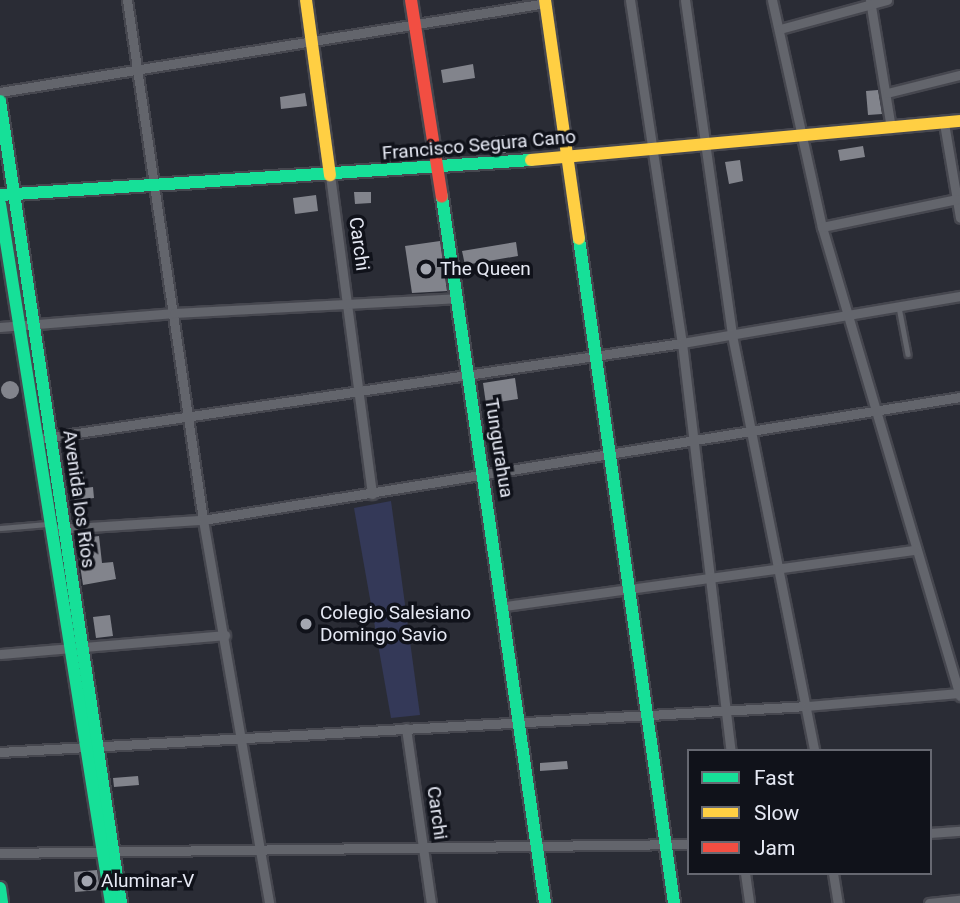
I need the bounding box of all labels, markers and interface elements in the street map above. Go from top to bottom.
street label: Francisco Segura Cano [381,125,577,165]
street label: Carchi [344,216,374,272]
place label: The Queen [440,258,531,280]
marker: The Queen [418,261,434,277]
street label: Tungurahua [480,397,518,499]
street label: Avenida los Ríos [58,429,100,569]
place label: Colegio Salesiano Domingo Savio [320,602,471,646]
marker: Colegio Salesiano Domingo Savio [298,616,314,632]
legend [687,749,932,875]
text: Fast [754,766,794,790]
street label: Carchi [422,785,452,841]
text: Slow [754,801,799,825]
text: Jam [754,836,795,860]
place label: Aluminar-V [101,870,194,892]
marker: Aluminar-V [79,873,95,889]

